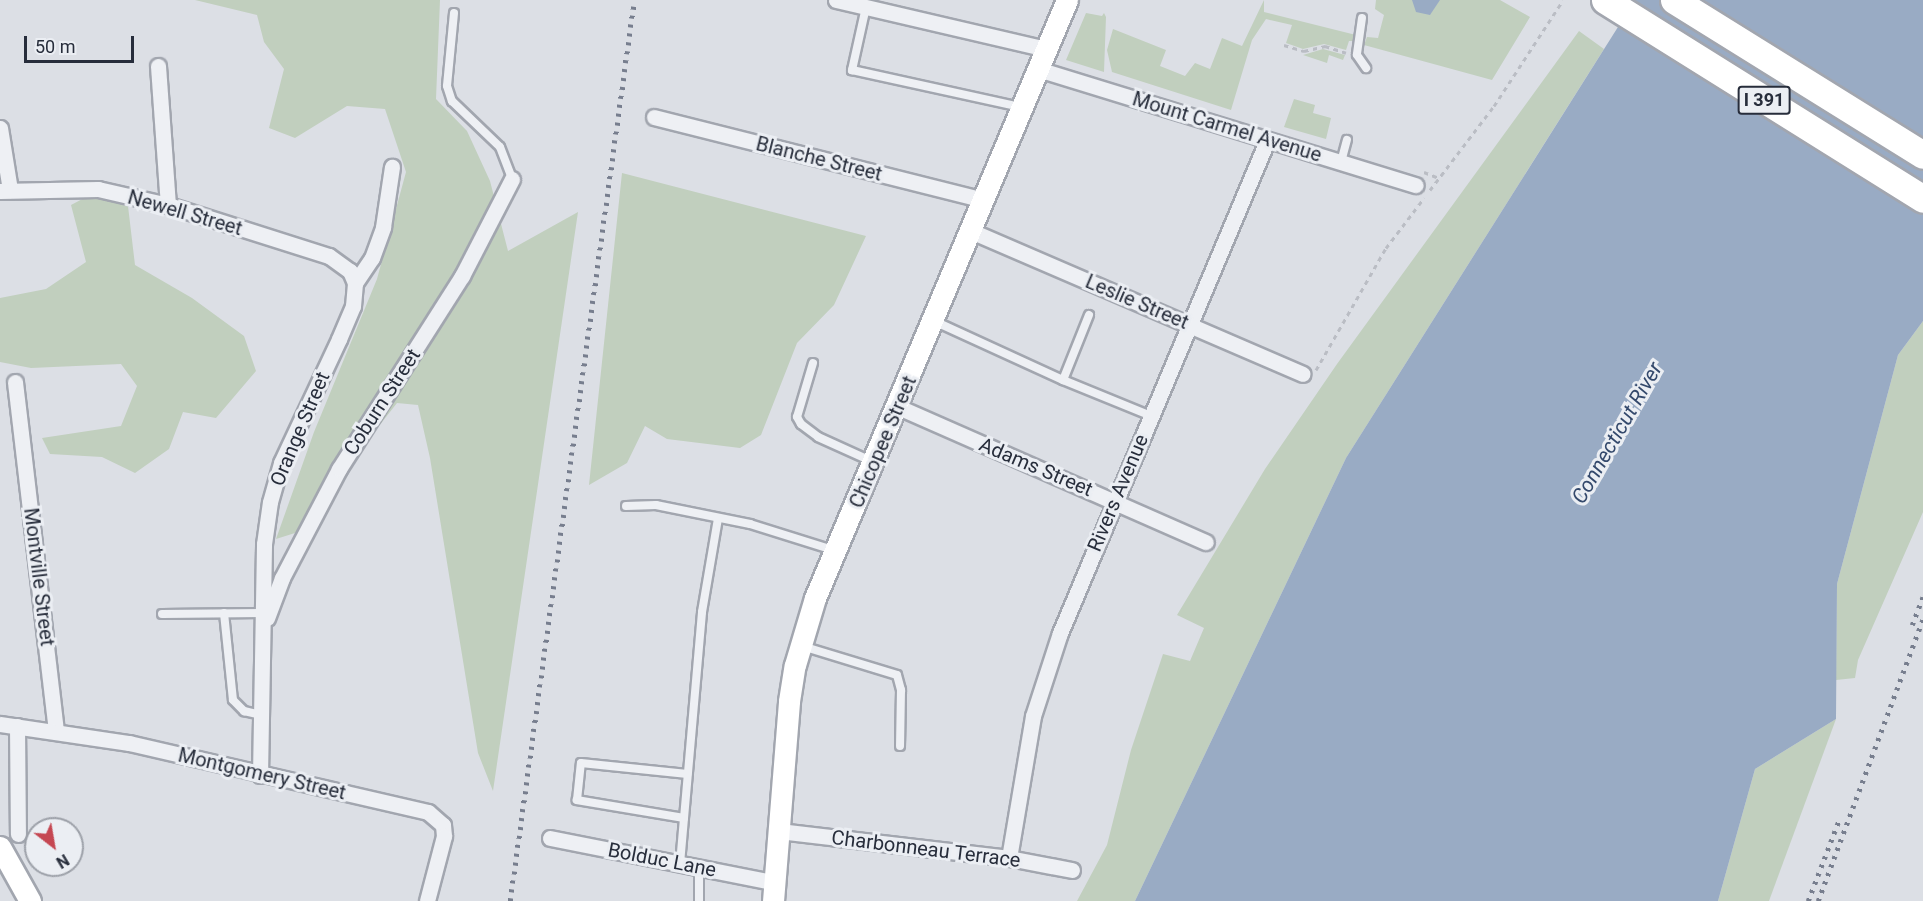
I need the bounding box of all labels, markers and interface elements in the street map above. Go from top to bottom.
scale bar [27,24,136,62]
text: 50 m [35,36,75,57]
road number: I 391 [1737,85,1791,115]
street label: Mount Carmel Avenue [1130,87,1324,167]
street label: Blanche Street [753,132,885,186]
street label: Newell Street [125,185,245,241]
street label: Leslie Street [1082,270,1192,334]
street label: Coburn Street [339,344,425,460]
water label: Connecticut River [1566,358,1668,508]
street label: Orange Street [265,368,335,490]
street label: Chicopee Street [844,372,922,512]
street label: Rivers Avenue [1083,431,1153,555]
street label: Adams Street [976,432,1096,502]
street label: Montville Street [19,507,59,647]
street label: Montgomery Street [176,743,348,805]
north arrow [24,817,84,877]
street label: Charbonneau Terrace [830,825,1022,873]
street label: Bolduc Lane [606,838,718,882]
text: N [53,850,72,872]

